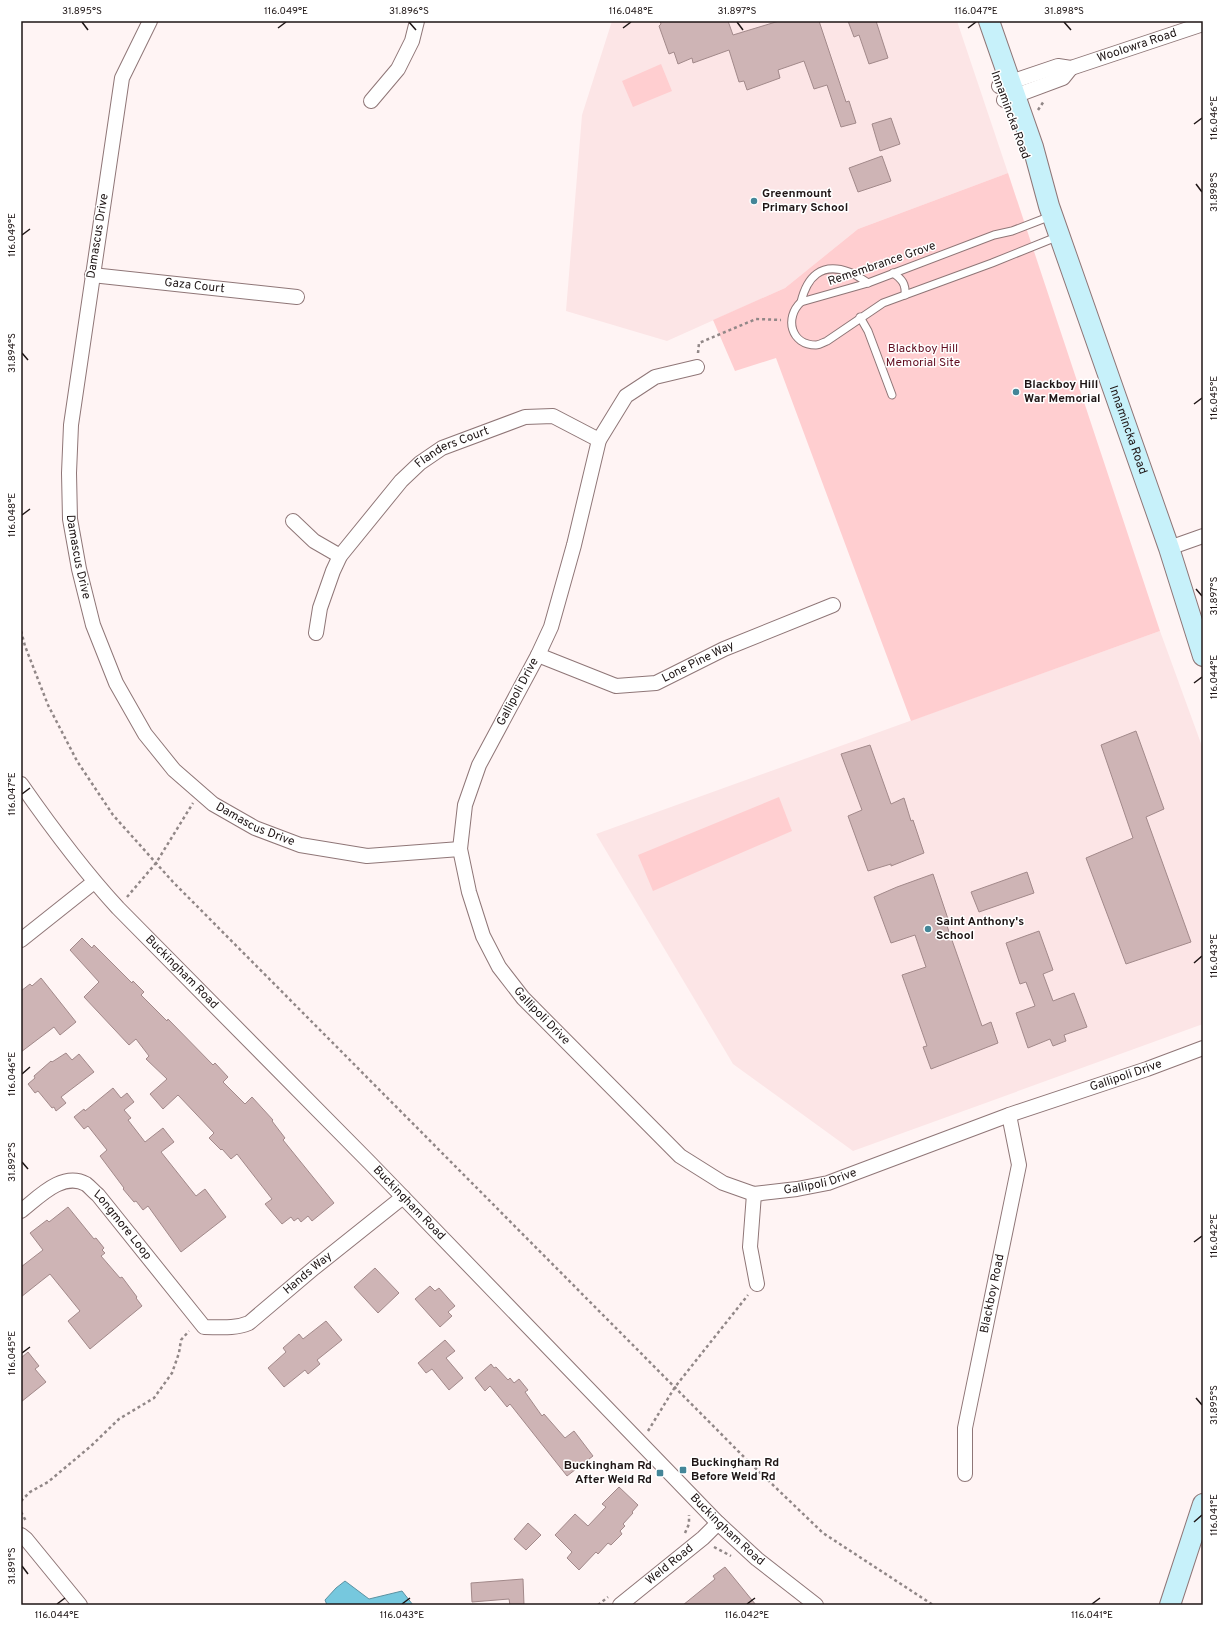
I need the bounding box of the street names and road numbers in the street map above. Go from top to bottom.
street label: Woolowra Road [1095,25,1179,67]
street label: Innamincka Road [987,69,1033,161]
street label: Damascus Drive [83,192,113,280]
street label: Remembrance Grove [826,238,938,290]
street label: Gaza Court [163,275,225,297]
street label: Innamincka Road [1105,384,1151,476]
street label: Flanders Court [411,423,491,472]
street label: Damascus Drive [62,514,94,601]
street label: Lone Pine Way [659,638,737,687]
street label: Gallipoli Drive [493,655,543,729]
street label: Damascus Drive [213,799,297,850]
street label: Buckingham Road [142,932,222,1013]
street label: Gallipoli Drive [510,984,573,1049]
street label: Gallipoli Drive [1088,1056,1164,1095]
street label: Buckingham Road [369,1162,449,1244]
street label: Gallipoli Drive [783,1165,859,1198]
street label: Longmore Loop [90,1186,155,1263]
street label: Hands Way [280,1248,336,1298]
street label: Blackboy Road [977,1253,1008,1335]
street label: Buckingham Road [686,1490,768,1570]
street label: Weld Road [643,1541,697,1589]

